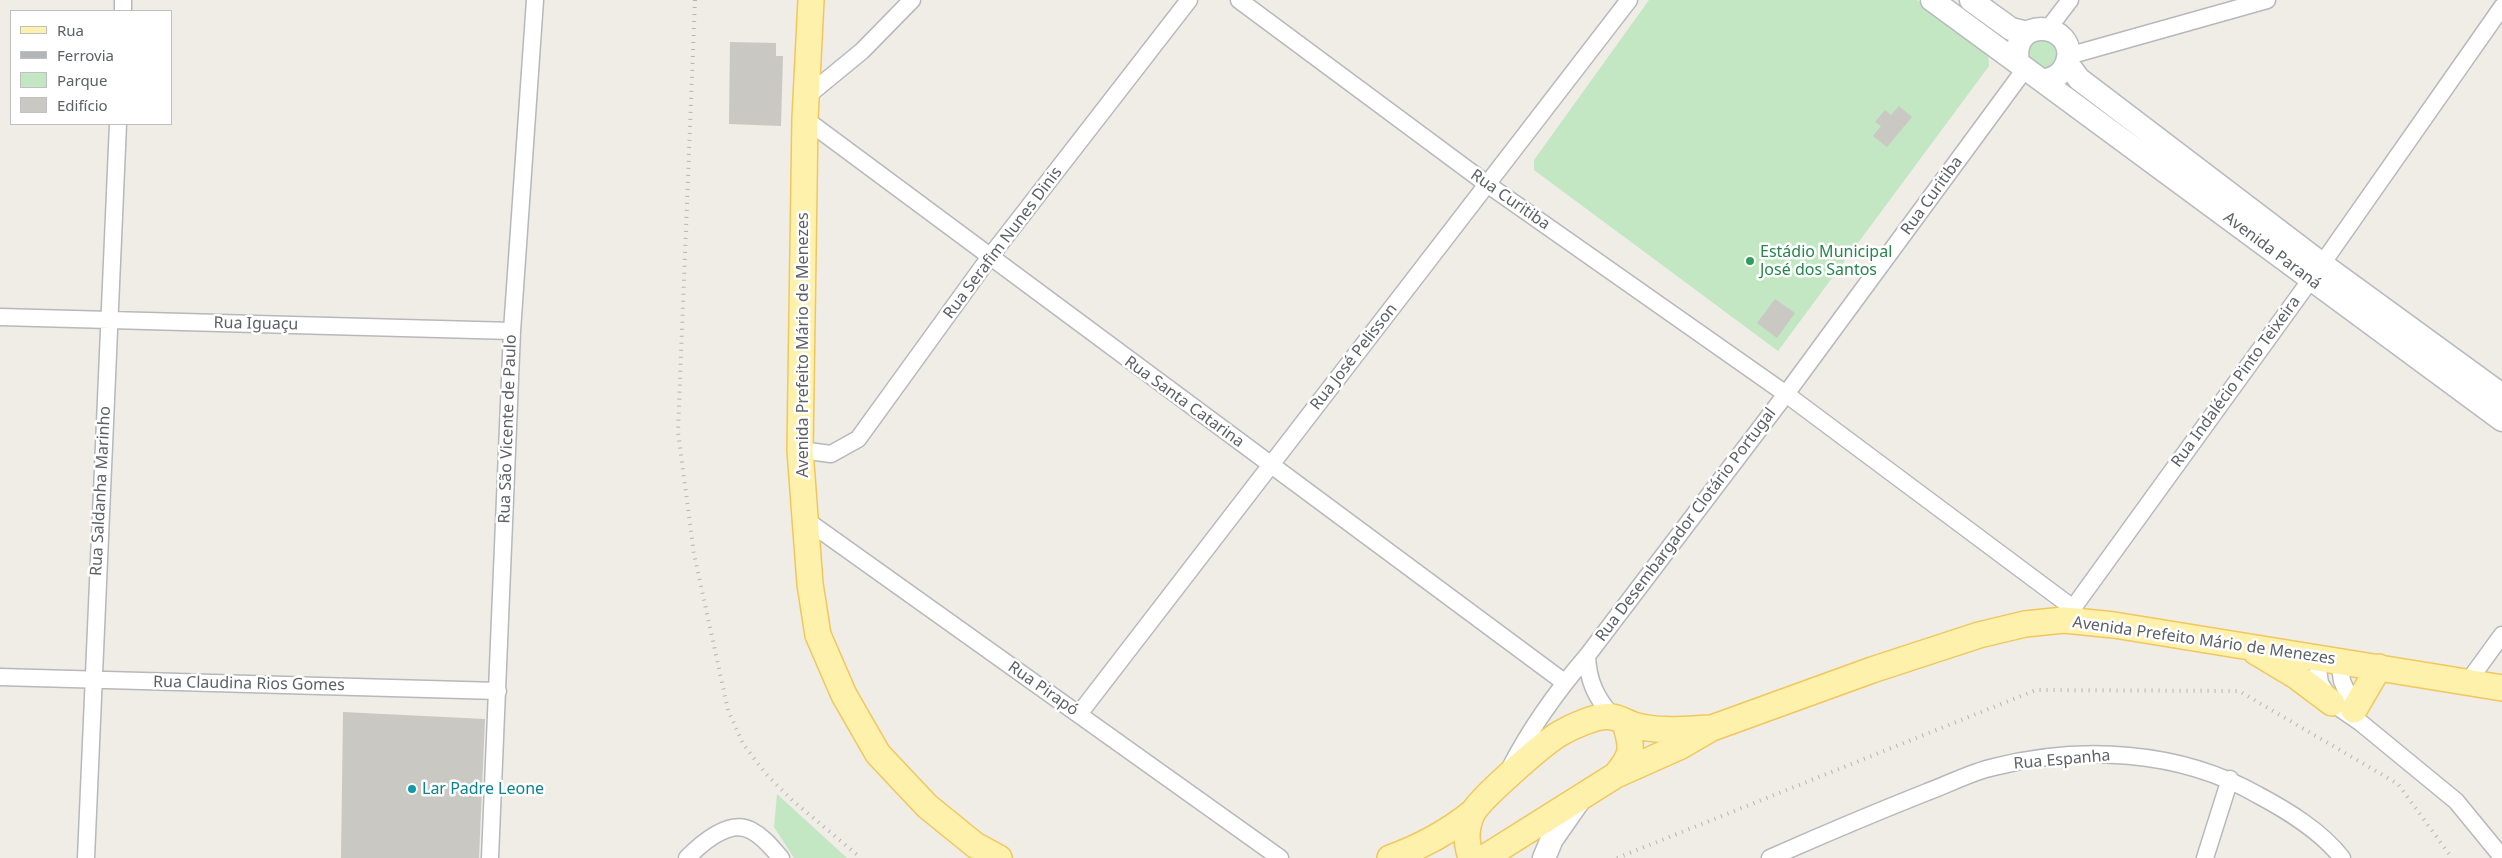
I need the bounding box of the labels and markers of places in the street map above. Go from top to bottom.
place label: Estádio Municipal José dos Santos [1760,242,1892,280]
marker: Estádio Municipal José dos Santos [1744,255,1756,267]
place label: Lar Padre Leone [422,779,544,799]
marker: Lar Padre Leone [406,783,418,795]

